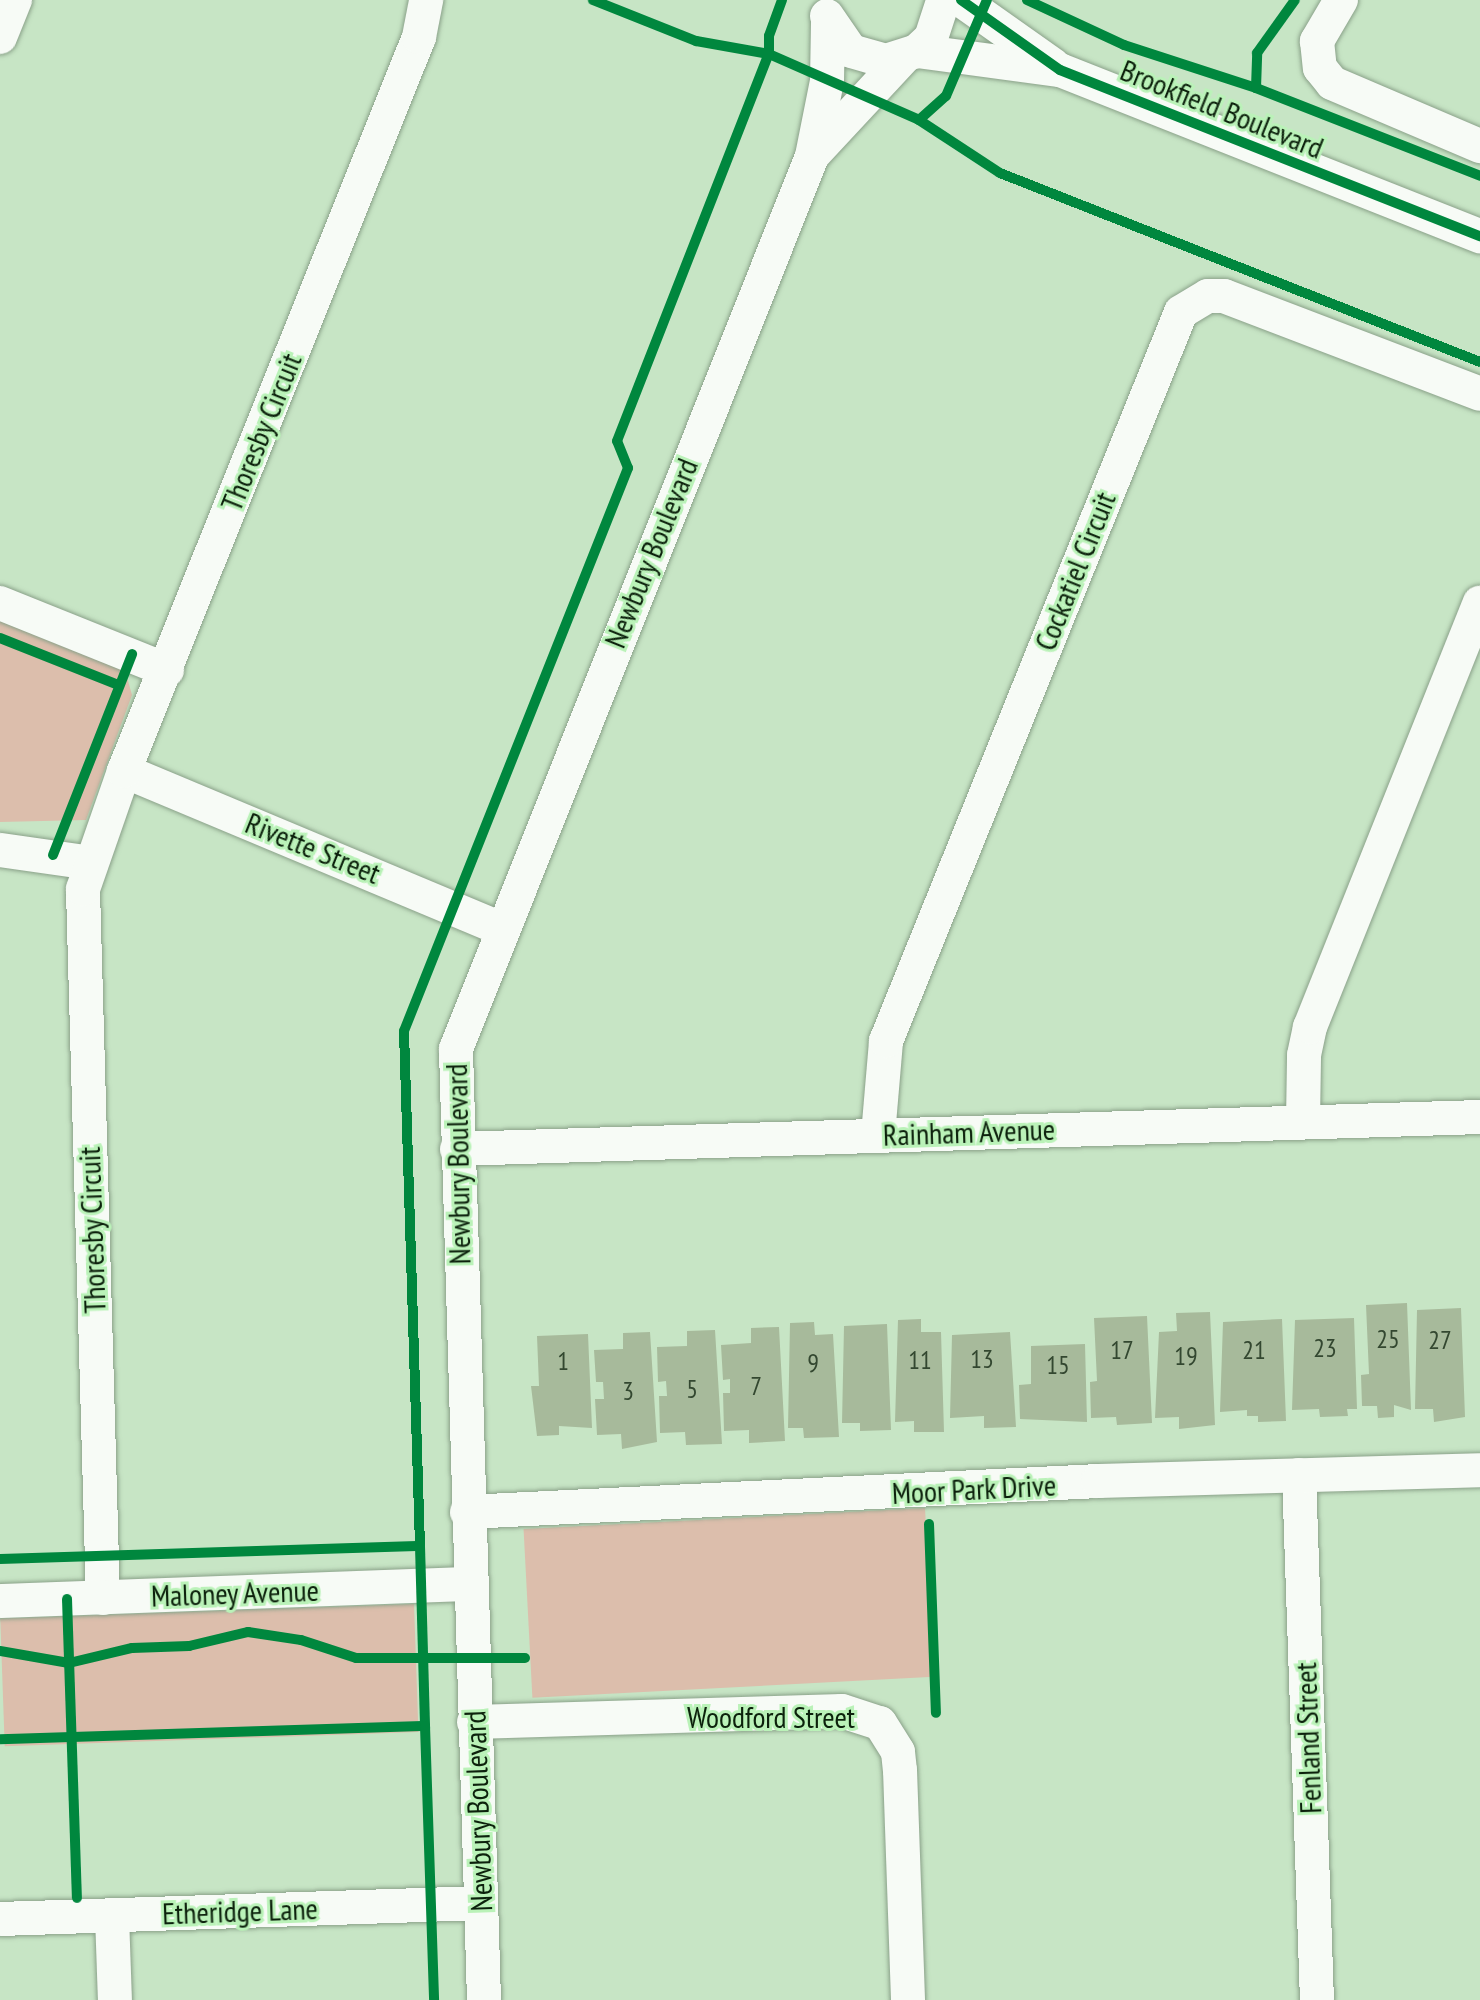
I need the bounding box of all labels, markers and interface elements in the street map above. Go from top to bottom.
street label: Brookfield Boulevard [1115,52,1329,166]
street label: Thoresby Circuit [213,348,309,516]
street label: Newbury Boulevard [597,453,705,653]
street label: Cockatiel Circuit [1027,487,1123,655]
street label: Rivette Street [240,805,386,891]
street label: Newbury Boulevard [438,1063,478,1265]
street label: Rainham Avenue [882,1111,1056,1153]
street label: Thoresby Circuit [71,1146,113,1314]
house number: 25 [1376,1323,1400,1355]
house number: 27 [1428,1324,1452,1356]
house number: 23 [1313,1332,1337,1364]
house number: 17 [1110,1334,1134,1366]
house number: 21 [1242,1334,1266,1366]
house number: 19 [1174,1340,1198,1372]
house number: 13 [970,1343,994,1375]
house number: 11 [908,1344,932,1376]
house number: 1 [557,1345,569,1377]
house number: 9 [807,1347,819,1379]
house number: 15 [1046,1349,1070,1381]
house number: 7 [750,1370,762,1402]
house number: 5 [686,1373,698,1405]
house number: 3 [622,1375,634,1407]
street label: Moor Park Drive [891,1467,1057,1511]
street label: Maloney Avenue [150,1572,320,1614]
street label: Fenland Street [1287,1662,1329,1814]
street label: Woodford Street [687,1699,855,1735]
street label: Newbury Boulevard [456,1710,500,1912]
street label: Etheridge Lane [162,1890,318,1932]

